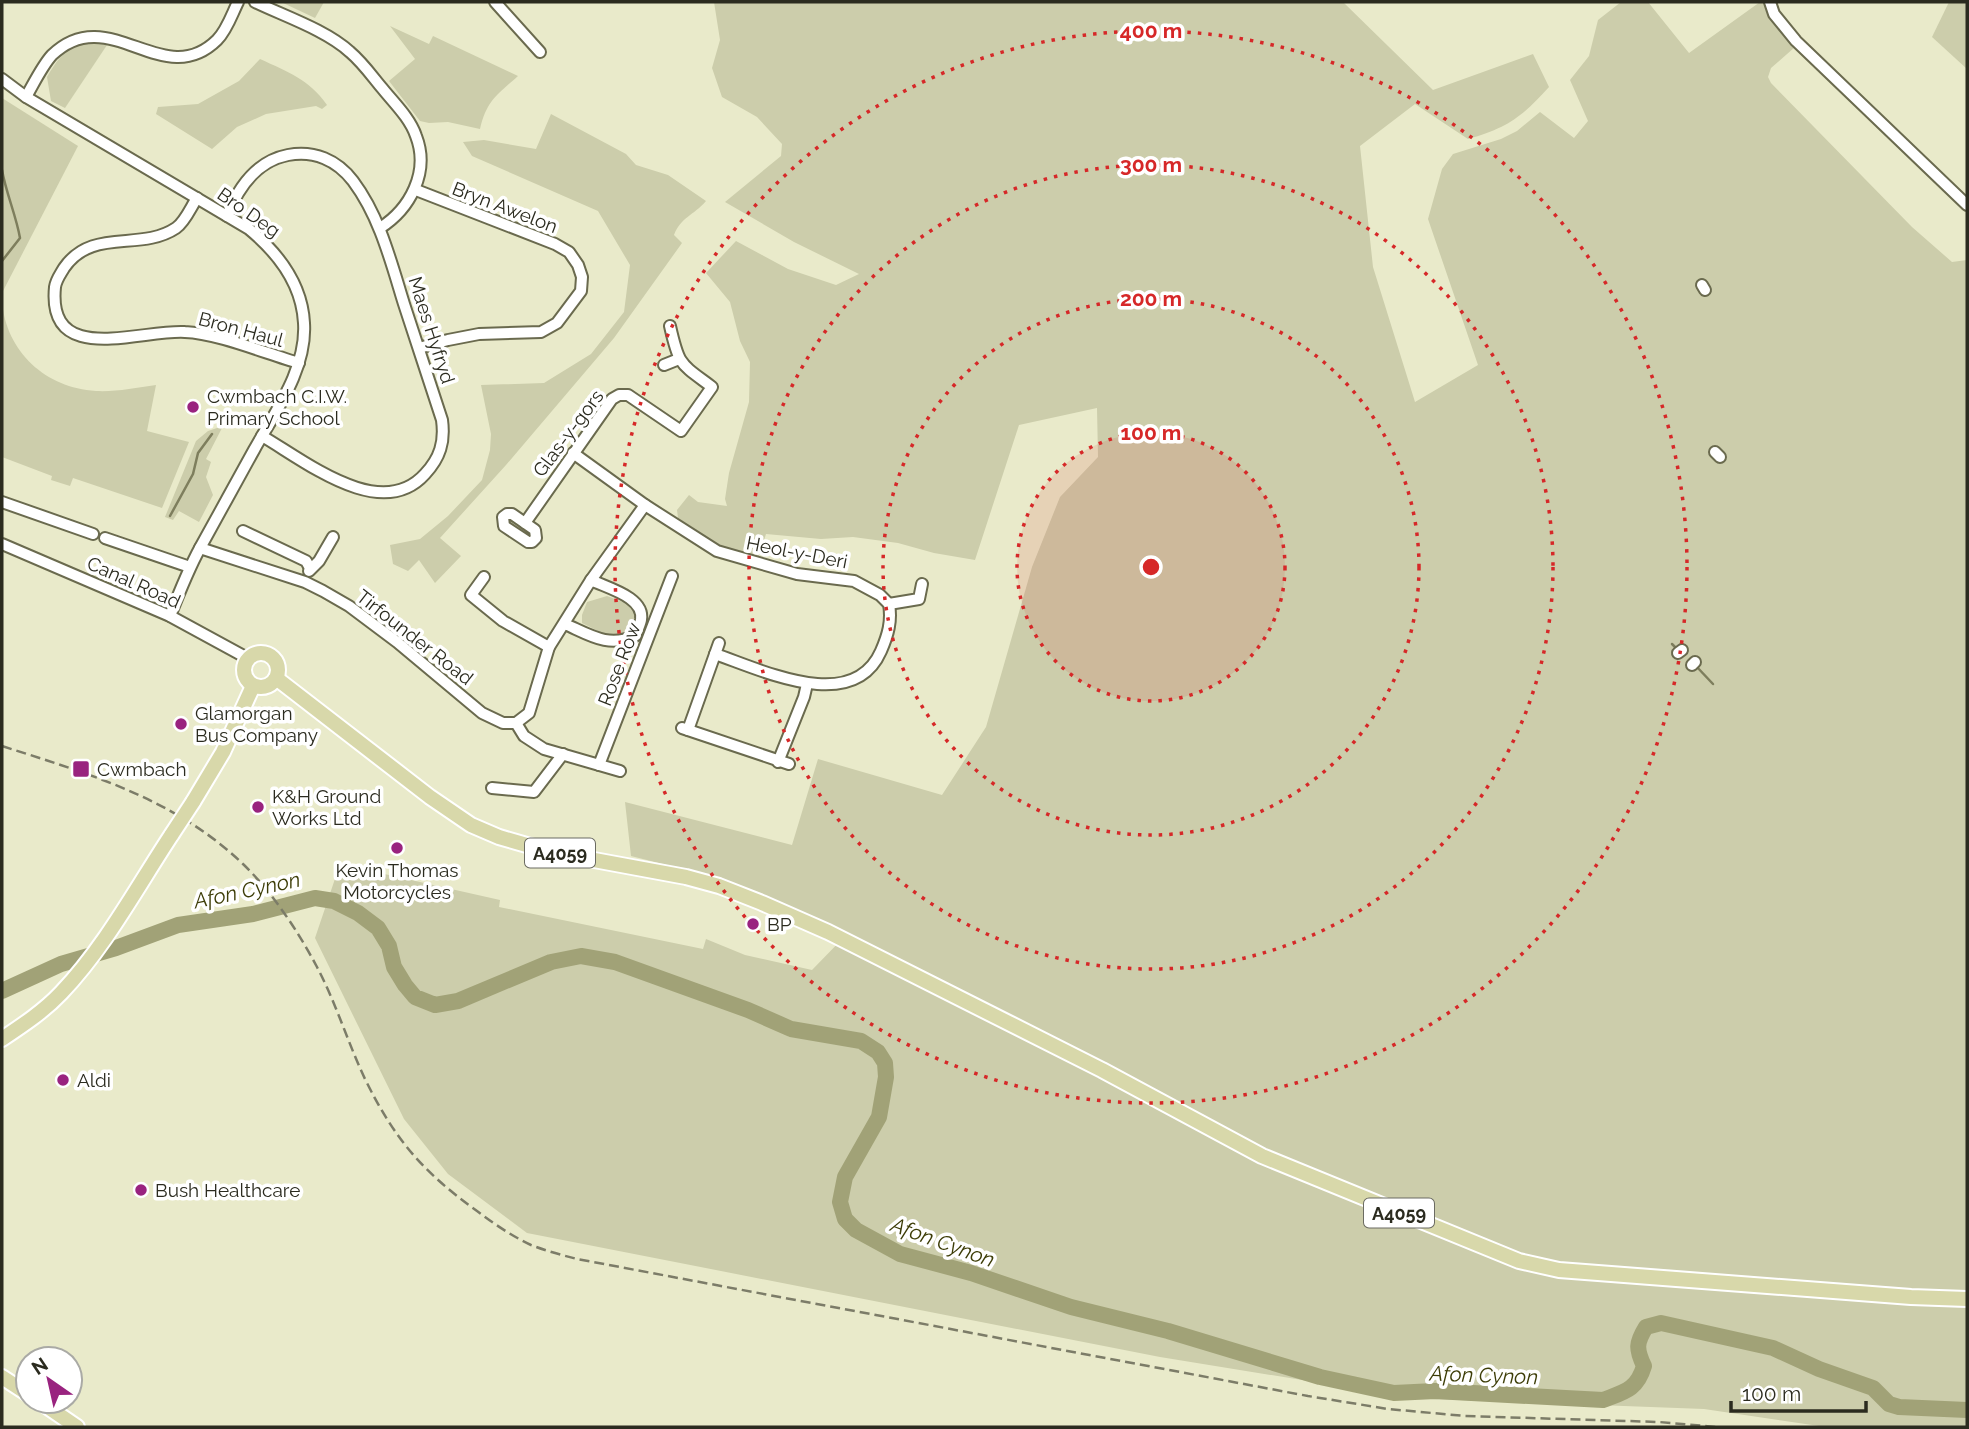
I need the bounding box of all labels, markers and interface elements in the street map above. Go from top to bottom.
text: 400 m [1120,18,1182,43]
text: 300 m [1120,152,1182,177]
street label: Bryn Awelon [449,177,561,237]
street label: Bro Deg [213,182,285,242]
street label: Maes Hyfryd [404,274,460,386]
text: 200 m [1120,286,1182,311]
street label: Bron Haul [196,307,287,351]
place label: Cwmbach C.I.W. Primary School [207,385,347,429]
street label: Glas-y-gors [528,385,608,481]
marker: Cwmbach C.I.W. Primary School [185,399,201,415]
text: 100 m [1121,420,1181,445]
street label: Heol-y-Deri [745,531,849,573]
street label: Canal Road [84,552,184,612]
centre of rings [1139,555,1163,579]
street label: Tirfounder Road [352,585,478,689]
street label: Rose Row [593,619,645,709]
place label: Glamorgan Bus Company [195,702,318,746]
marker: Glamorgan Bus Company [173,716,189,732]
place label: Cwmbach [97,758,187,780]
marker: Cwmbach [71,759,91,779]
place label: K&H Ground Works Ltd [272,785,381,829]
marker: K&H Ground Works Ltd [250,799,266,815]
road number: A4059 [525,838,595,868]
marker: Kevin Thomas Motorcycles [389,840,405,856]
place label: Kevin Thomas Motorcycles [335,859,459,903]
water label: Afon Cynon [190,867,303,914]
place label: BP [767,913,792,935]
marker: BP [745,916,761,932]
place label: Aldi [77,1069,111,1091]
marker: Aldi [55,1072,71,1088]
place label: Bush Healthcare [155,1179,300,1201]
marker: Bush Healthcare [133,1182,149,1198]
road number: A4059 [1364,1198,1434,1228]
water label: Afon Cynon [887,1211,998,1272]
north arrow [14,1345,84,1415]
text: N [27,1353,52,1379]
water label: Afon Cynon [1428,1361,1539,1389]
scale bar [1731,1370,1866,1414]
text: 100 m [1742,1381,1801,1406]

